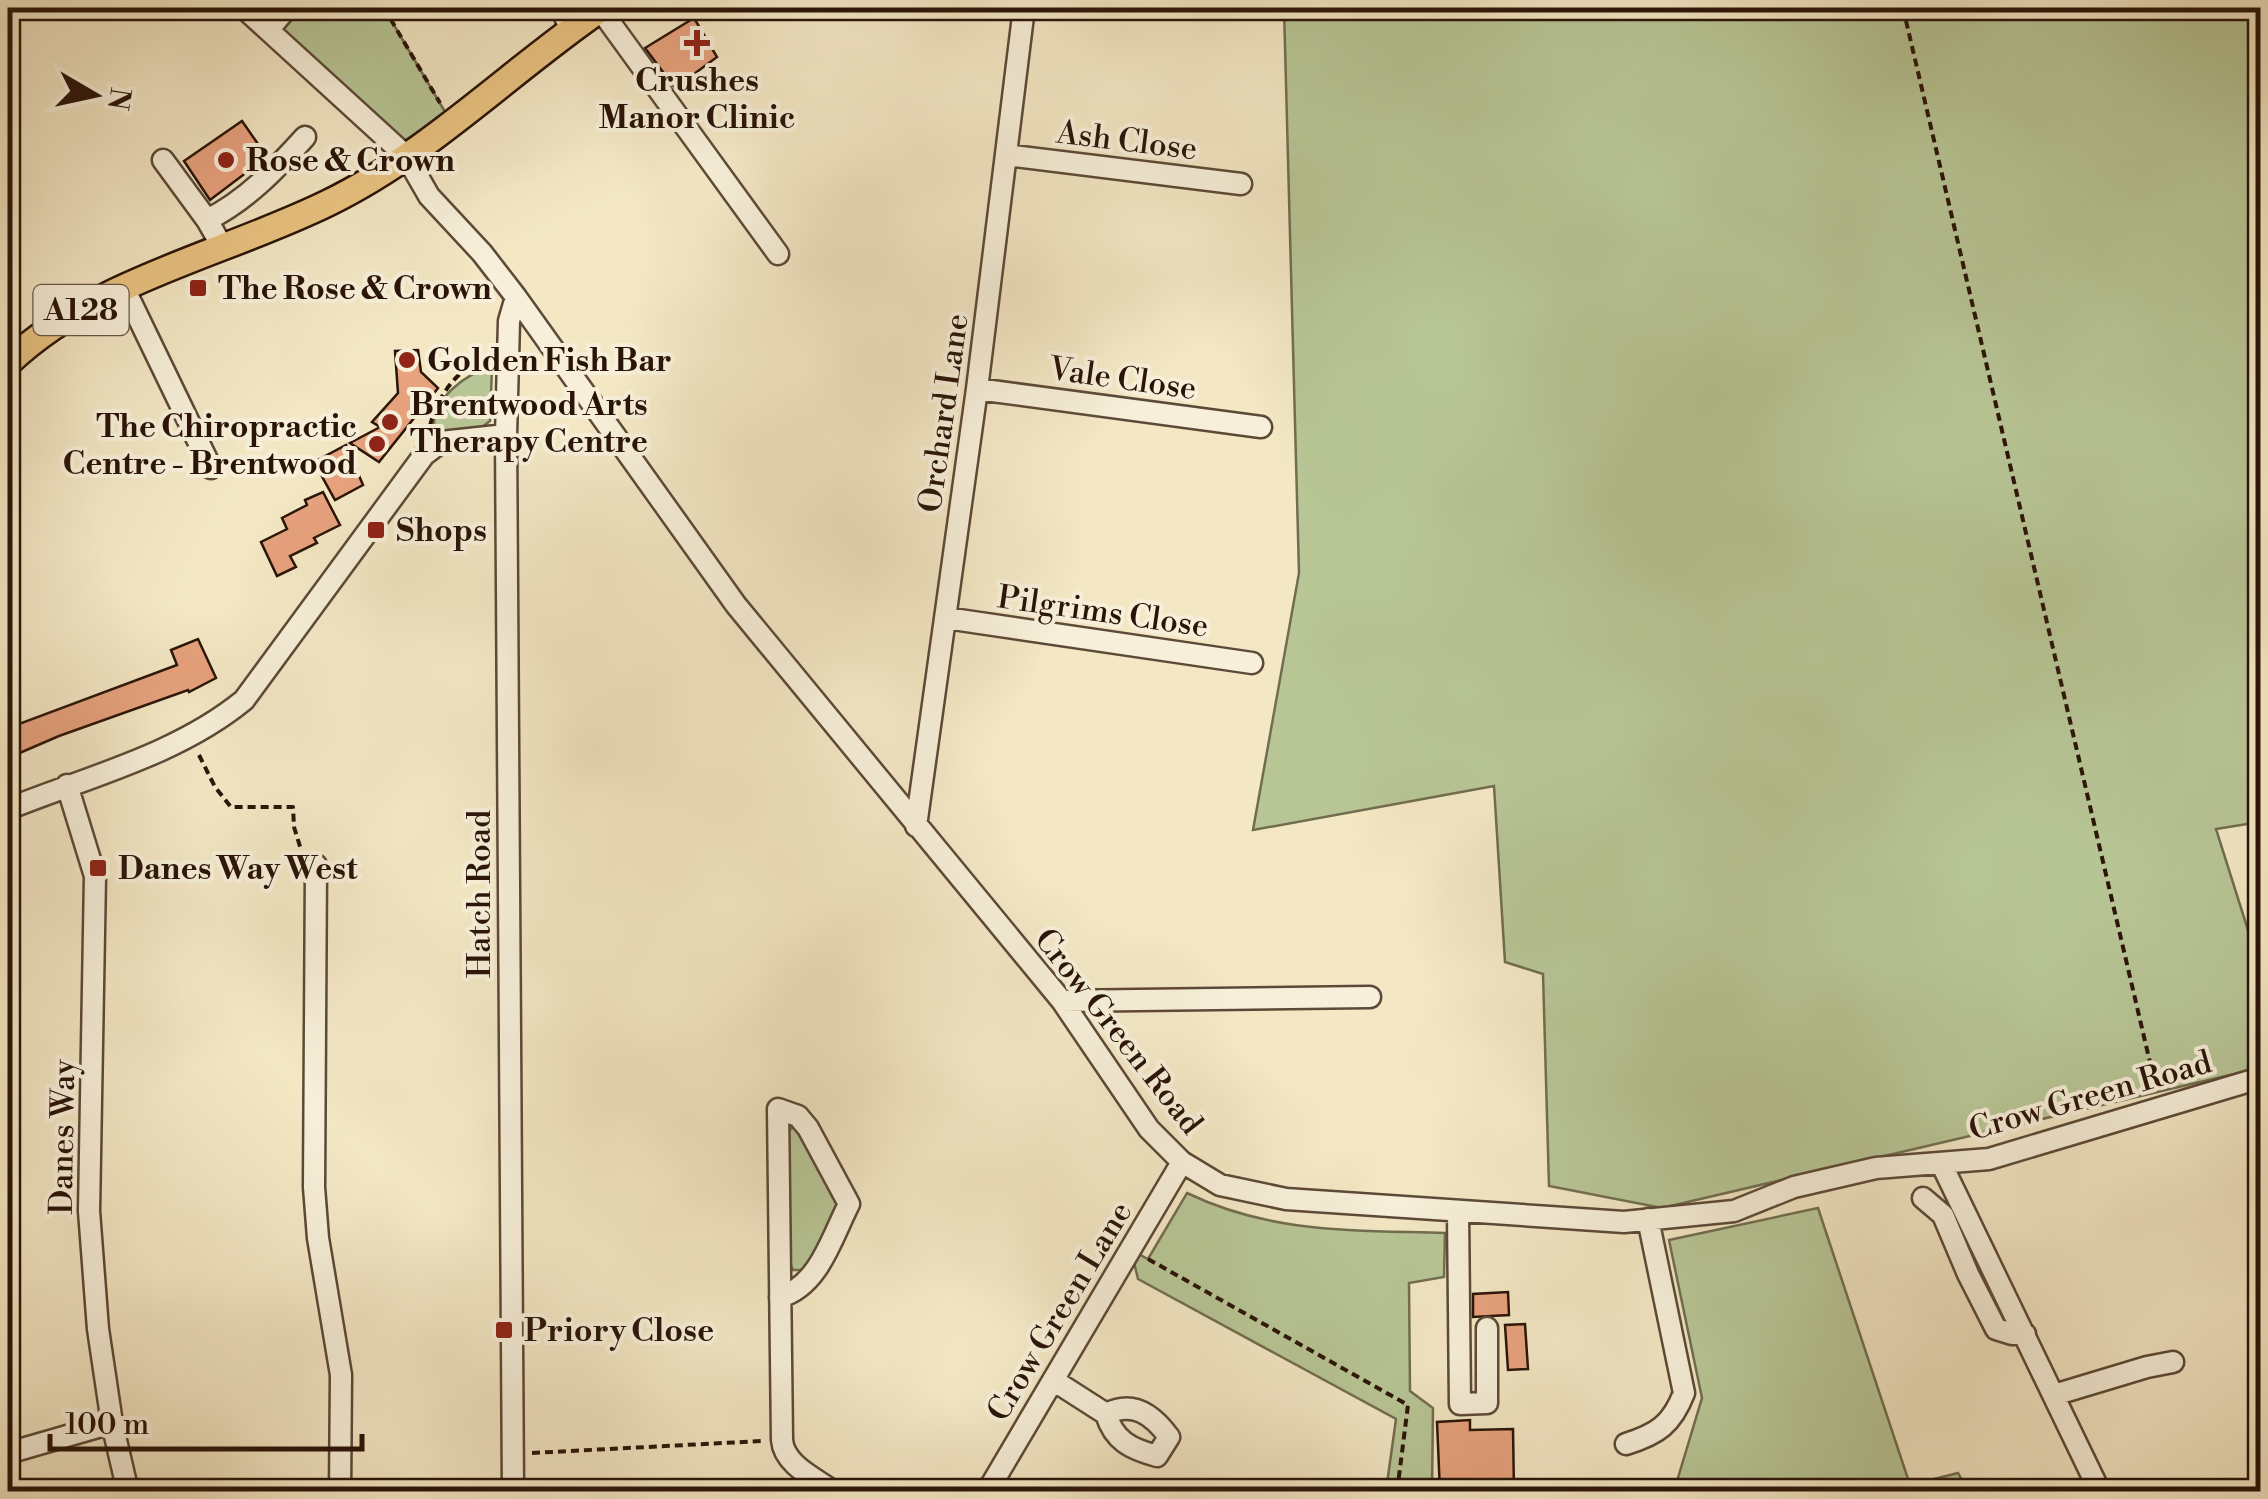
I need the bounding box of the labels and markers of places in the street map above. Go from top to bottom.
marker: Crushes Manor Clinic [684,30,710,56]
place label: Crushes Manor Clinic [599,61,795,138]
place label: Rose & Crown [246,141,455,181]
marker: Rose & Crown [215,149,237,171]
place label: The Rose & Crown [218,269,492,309]
marker: The Rose & Crown [187,277,209,299]
place label: Golden Fish Bar [427,341,672,381]
marker: Golden Fish Bar [396,349,418,371]
place label: Brentwood Arts Therapy Centre [410,385,648,462]
place label: The Chiropractic Centre - Brentwood [62,407,357,484]
marker: Brentwood Arts Therapy Centre [379,411,401,433]
marker: The Chiropractic Centre - Brentwood [366,433,388,455]
place label: Shops [396,511,487,551]
marker: Shops [365,519,387,541]
place label: Danes Way West [118,849,358,889]
marker: Danes Way West [87,857,109,879]
place label: Priory Close [524,1311,714,1351]
marker: Priory Close [493,1319,515,1341]

